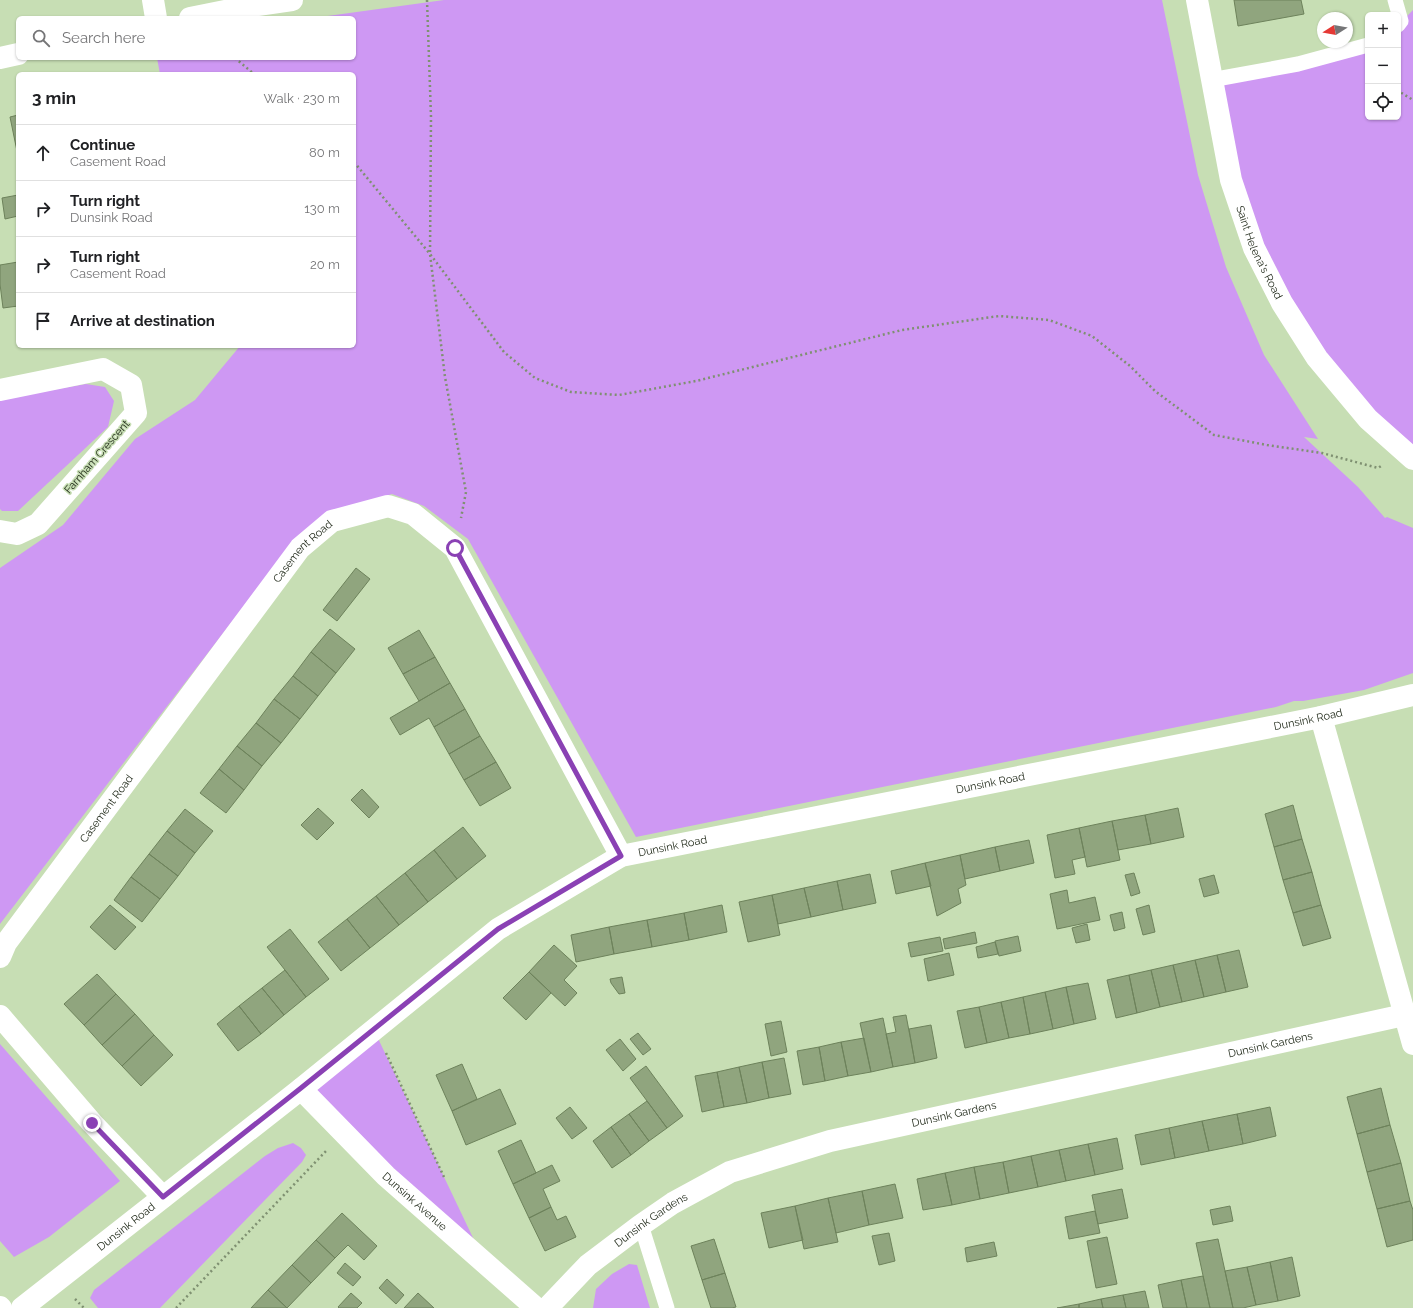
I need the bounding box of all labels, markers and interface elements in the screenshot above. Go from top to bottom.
north arrow [1317,12,1353,48]
map controls [1365,12,1401,120]
button: + [1365,12,1401,48]
search box [16,16,356,60]
icon: search [30,27,52,49]
text: Search here [62,29,145,47]
button: − [1365,48,1401,84]
button: locate [1365,84,1401,120]
text: 3 min [32,88,76,108]
text: Walk · 230 m [264,91,340,106]
text: Continue [70,136,135,154]
icon: ahead [32,142,54,164]
text: 80 m [309,145,340,160]
text: Casement Road [70,154,166,169]
text: Turn right [70,192,140,210]
icon: right [32,198,54,220]
text: 130 m [304,201,340,216]
street label: Saint Helena's Road [1234,204,1285,301]
text: Dunsink Road [70,210,153,225]
text: Turn right [70,248,140,266]
icon: right [32,254,54,276]
text: 20 m [310,257,340,272]
text: Casement Road [70,266,166,281]
icon: arrive [32,310,54,332]
text: Arrive at destination [70,312,215,330]
street label: Farnham Crescent [62,417,133,496]
street label: Casement Road [270,517,335,585]
route start [446,539,464,557]
street label: Dunsink Road [1272,706,1344,733]
street label: Dunsink Road [955,769,1026,796]
street label: Casement Road [77,772,136,845]
street label: Dunsink Road [637,833,708,859]
street label: Dunsink Gardens [1227,1029,1314,1060]
street label: Dunsink Gardens [910,1098,997,1129]
route end [83,1114,101,1132]
street label: Dunsink Avenue [380,1169,450,1234]
street label: Dunsink Gardens [612,1190,690,1249]
street label: Dunsink Road [94,1200,158,1253]

